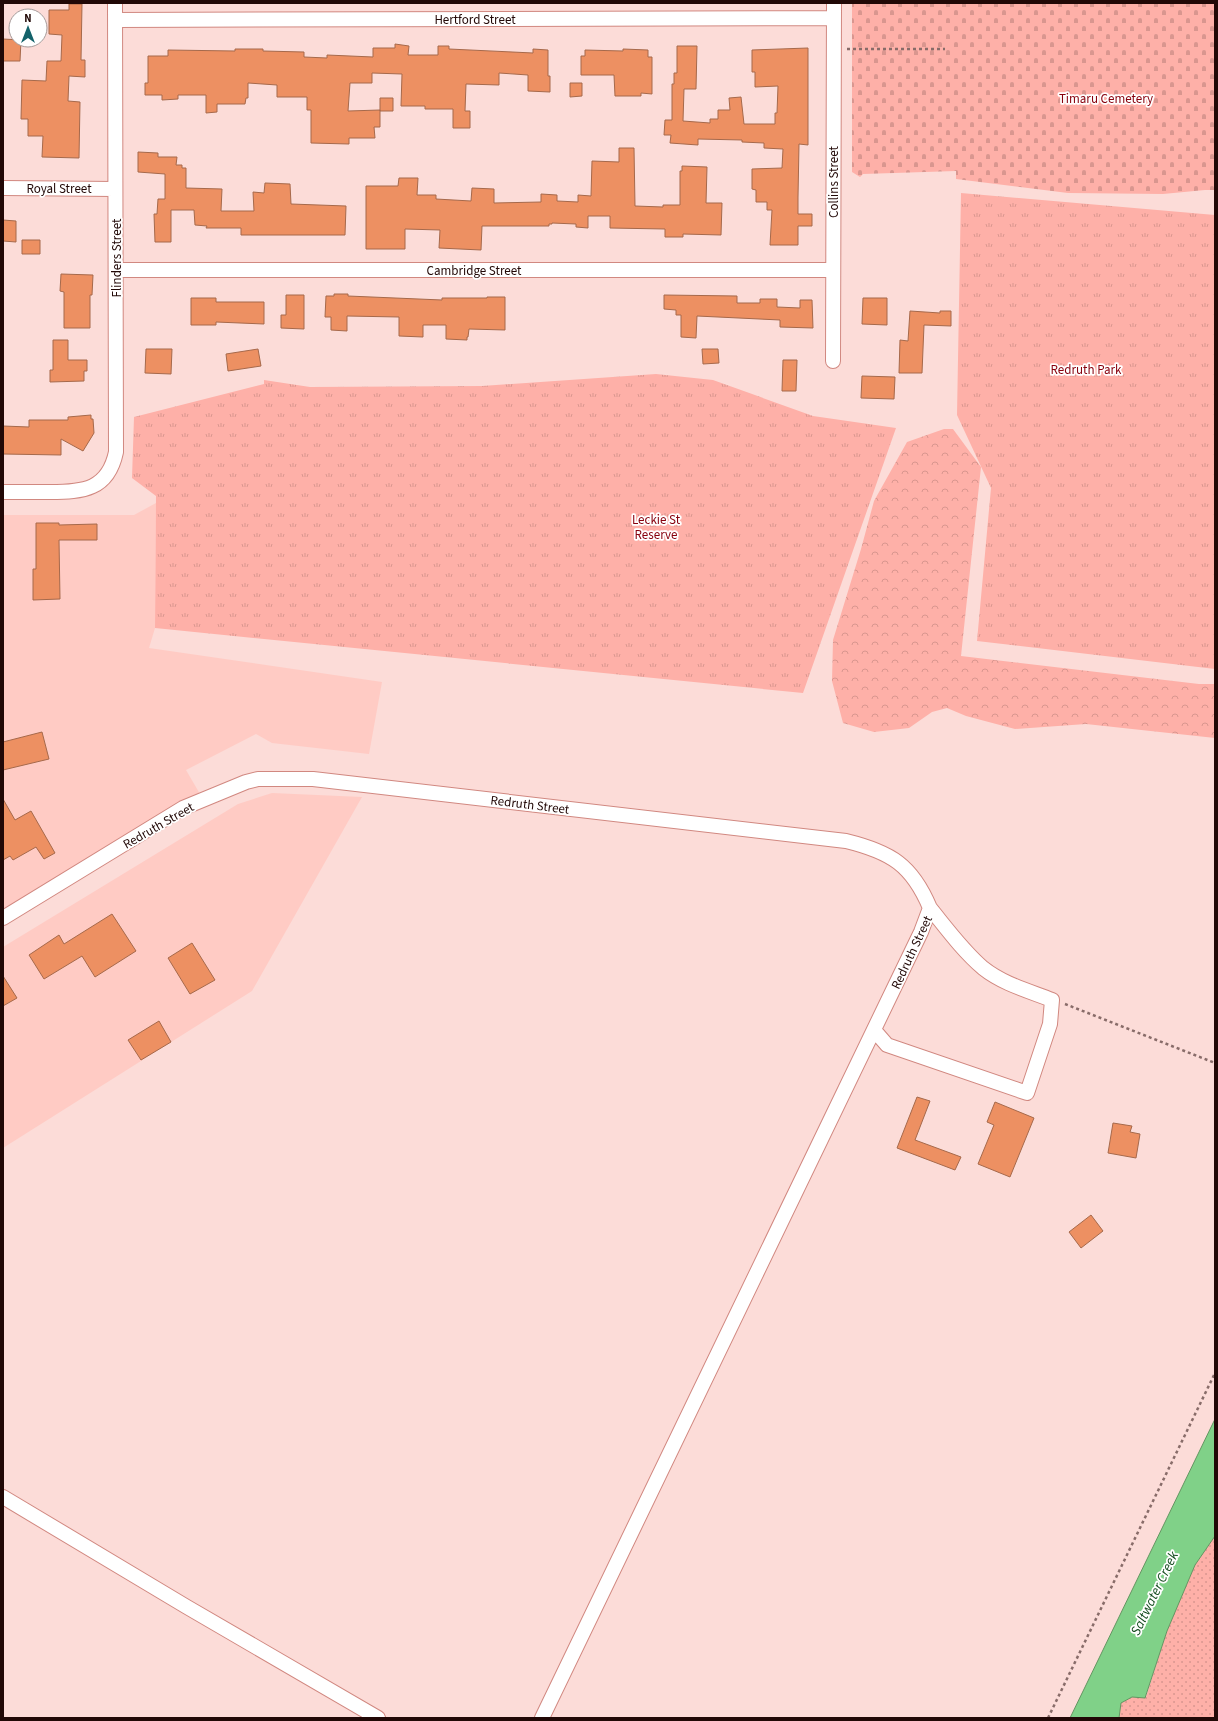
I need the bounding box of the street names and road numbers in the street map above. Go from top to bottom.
street label: Hertford Street [434,11,516,29]
street label: Collins Street [825,145,843,218]
street label: Royal Street [26,180,92,198]
street label: Flinders Street [108,218,126,297]
street label: Cambridge Street [427,262,522,280]
street label: Redruth Street [489,791,571,819]
street label: Redruth Street [120,798,198,853]
street label: Redruth Street [887,912,937,992]

